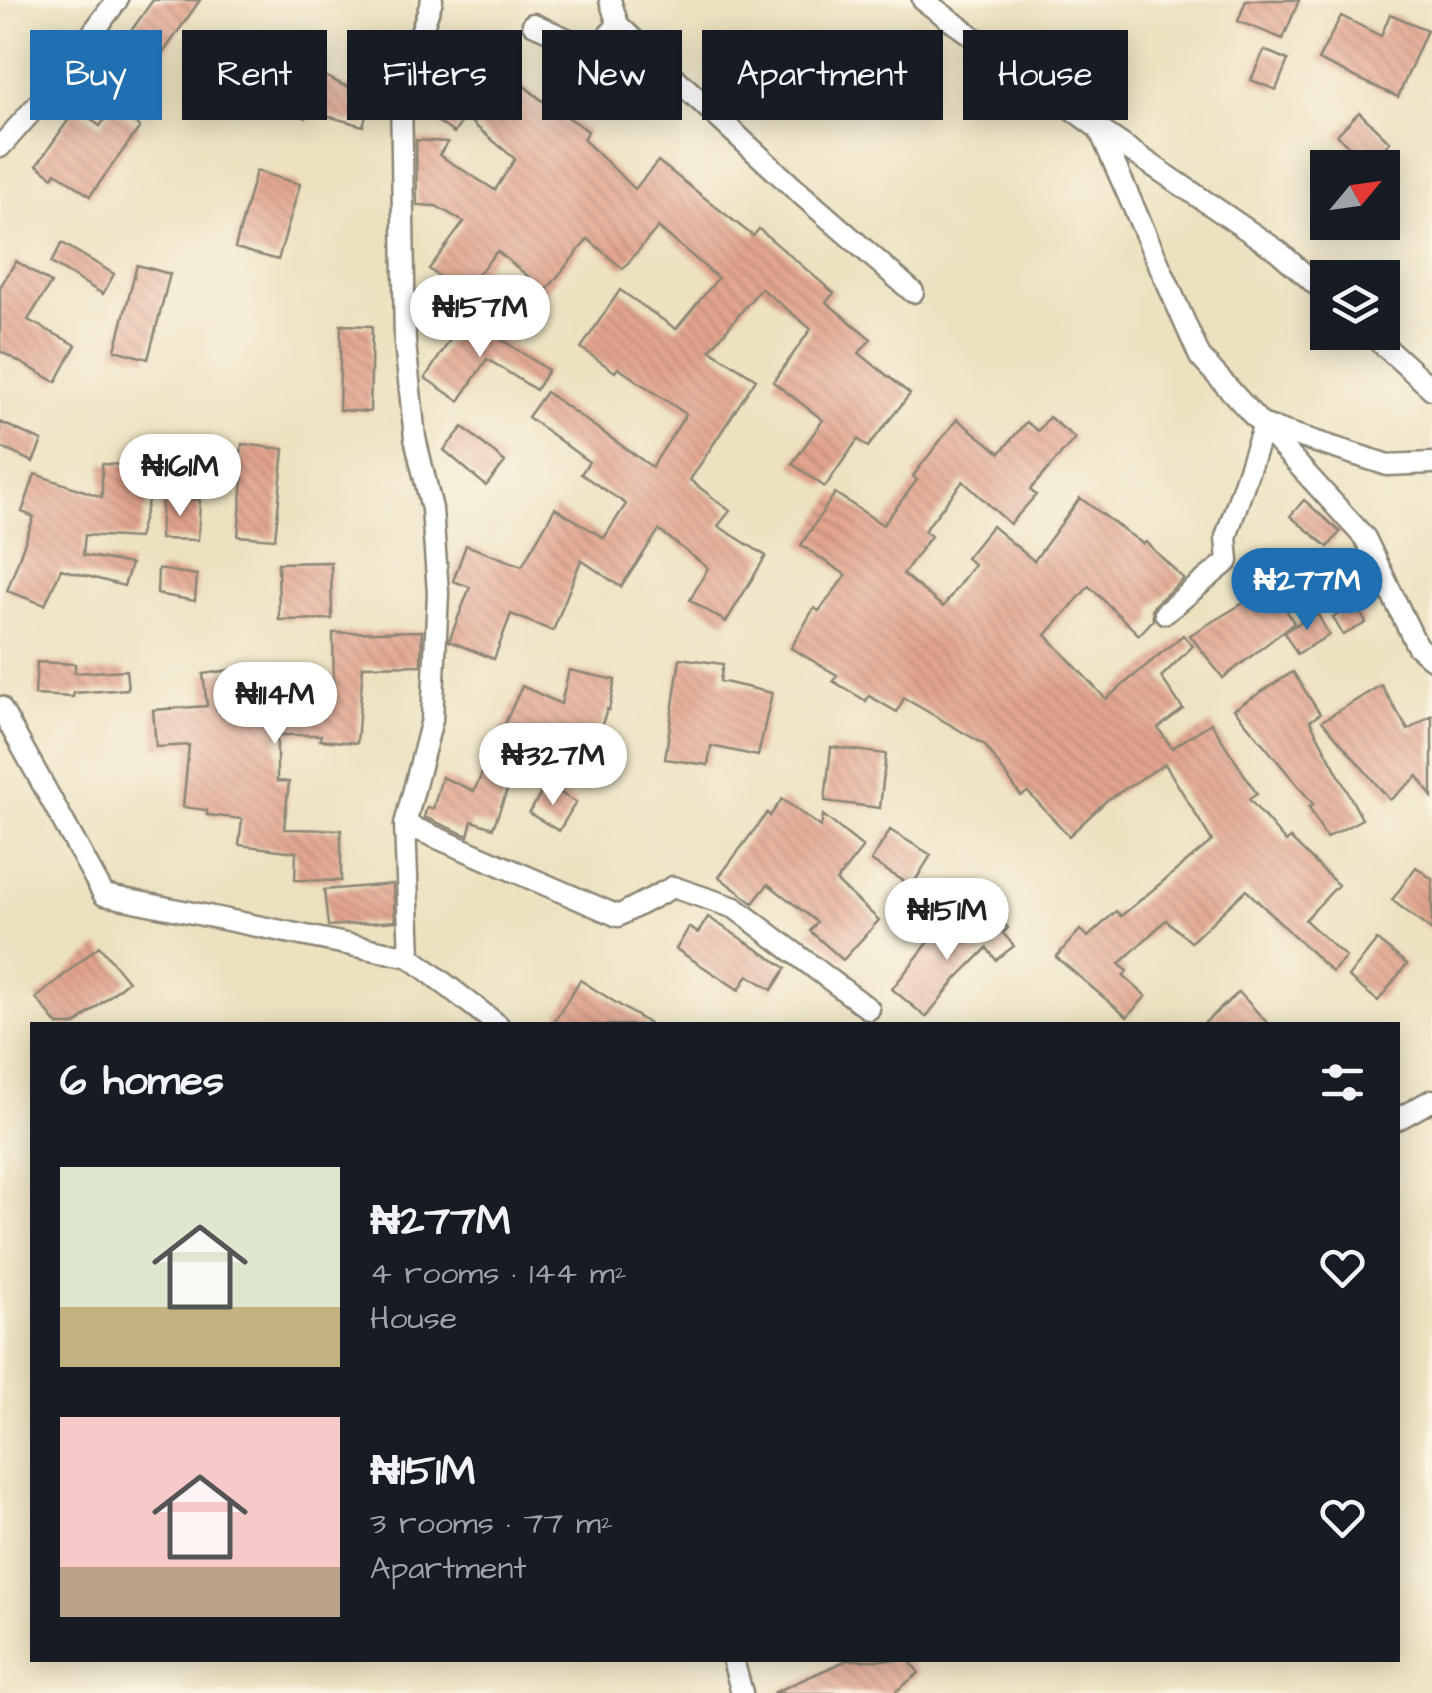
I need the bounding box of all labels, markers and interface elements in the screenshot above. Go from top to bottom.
chip: Buy [30,30,162,120]
chip: Rent [182,30,327,120]
chip: Filters [347,30,522,120]
chip: New [542,30,682,120]
chip: Apartment [702,30,943,120]
chip: House [963,30,1128,120]
north arrow [1310,150,1400,240]
map controls [1310,150,1400,350]
button: layers [1310,260,1400,350]
pin: ₦157M [410,275,550,360]
text: ₦157M [432,285,528,330]
pin: ₦161M [110,434,250,519]
text: ₦161M [141,444,219,489]
pin: ₦277M [1237,548,1377,633]
text: ₦277M [1253,558,1361,603]
pin: ₦114M [205,662,345,747]
text: ₦114M [235,672,315,717]
pin: ₦327M [483,723,623,808]
text: ₦327M [501,733,605,778]
pin: ₦151M [877,878,1017,963]
text: ₦151M [907,888,987,933]
text: 6 homes [60,1053,224,1111]
icon: filters [1315,1055,1370,1110]
text: ₦277M [370,1193,511,1251]
icon: home [140,1207,260,1327]
icon: heart [1315,1240,1370,1295]
text: 4 rooms · 144 m² [370,1251,627,1296]
text: House [370,1296,457,1341]
text: ₦151M [370,1443,476,1501]
icon: home [140,1457,260,1577]
icon: heart [1315,1490,1370,1545]
text: 3 rooms · 77 m² [370,1501,613,1546]
text: Apartment [370,1546,526,1591]

